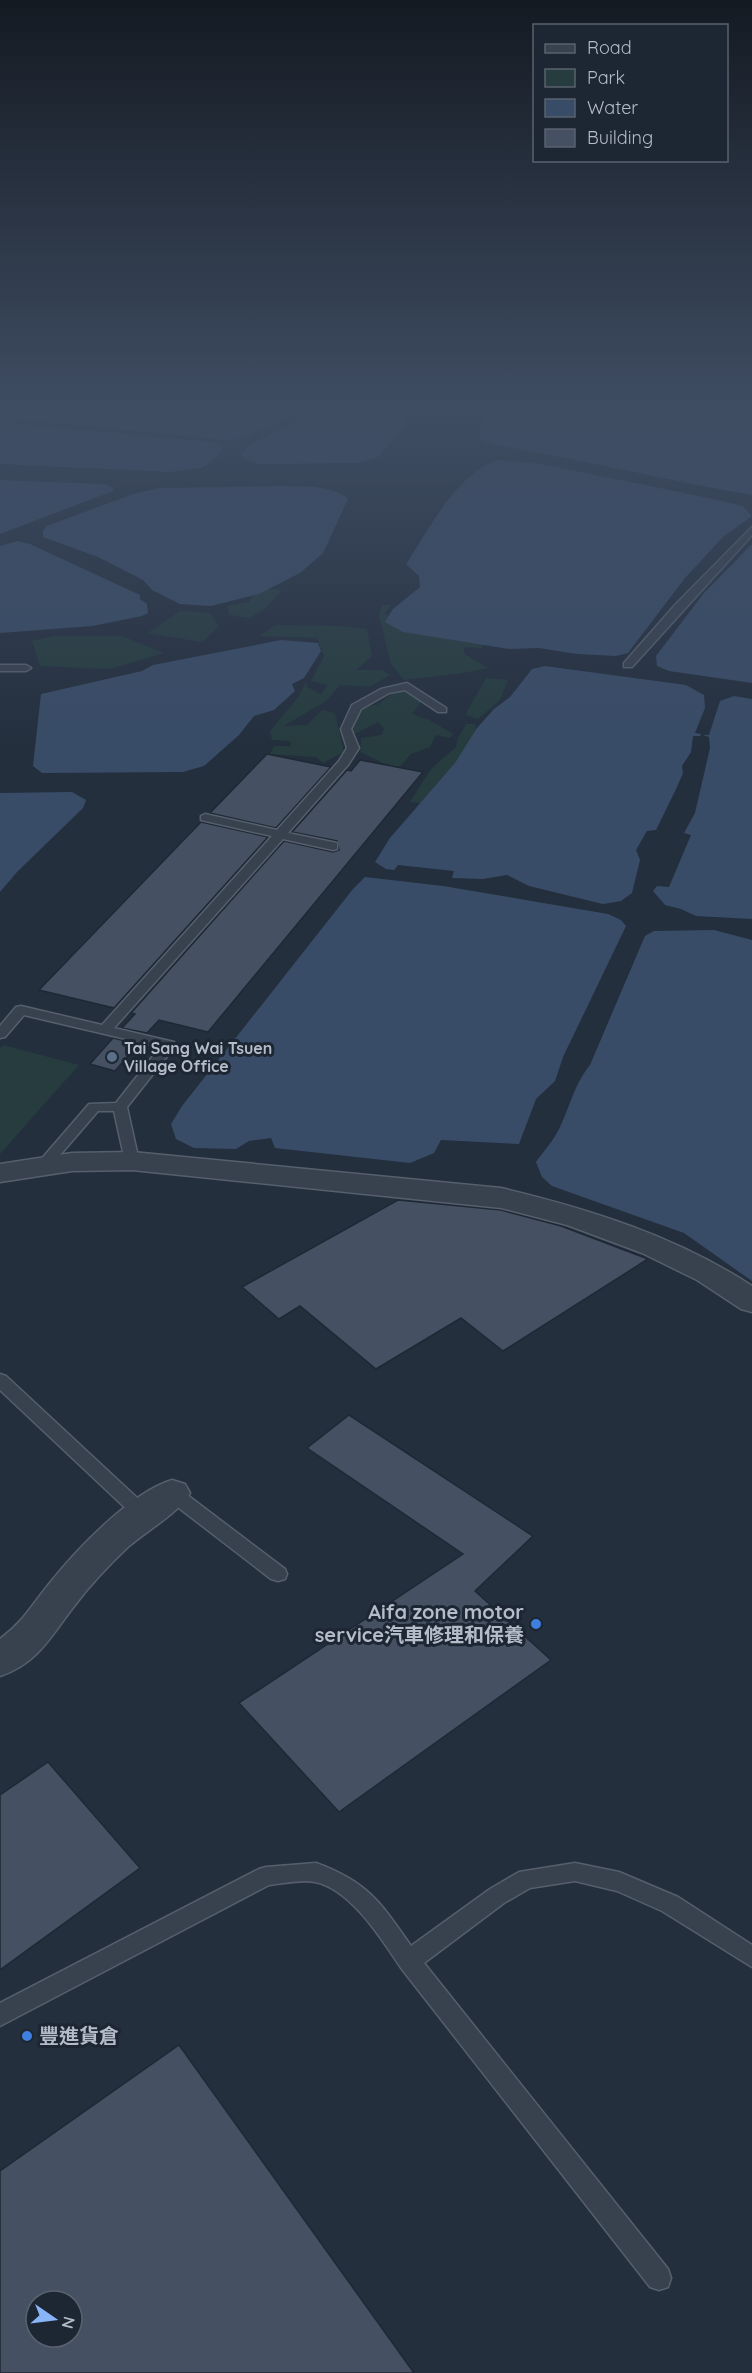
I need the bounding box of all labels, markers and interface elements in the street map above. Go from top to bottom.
legend [533,24,728,162]
text: Road [587,36,632,59]
text: Park [587,66,625,89]
text: Water [587,96,638,119]
text: Building [587,126,653,149]
place label: Tai Sang Wai Tsuen Village Office [124,1038,272,1076]
marker: Tai Sang Wai Tsuen Village Office [105,1050,119,1064]
place label: Aifa zone motor service汽車修理和保養 [315,1599,524,1647]
marker: Aifa zone motor service汽車修理和保養 [529,1617,543,1631]
place label: 豐進貨倉 [39,2023,119,2048]
marker: 豐進貨倉 [20,2029,34,2043]
north arrow [24,2289,84,2349]
text: N [57,2315,80,2331]

